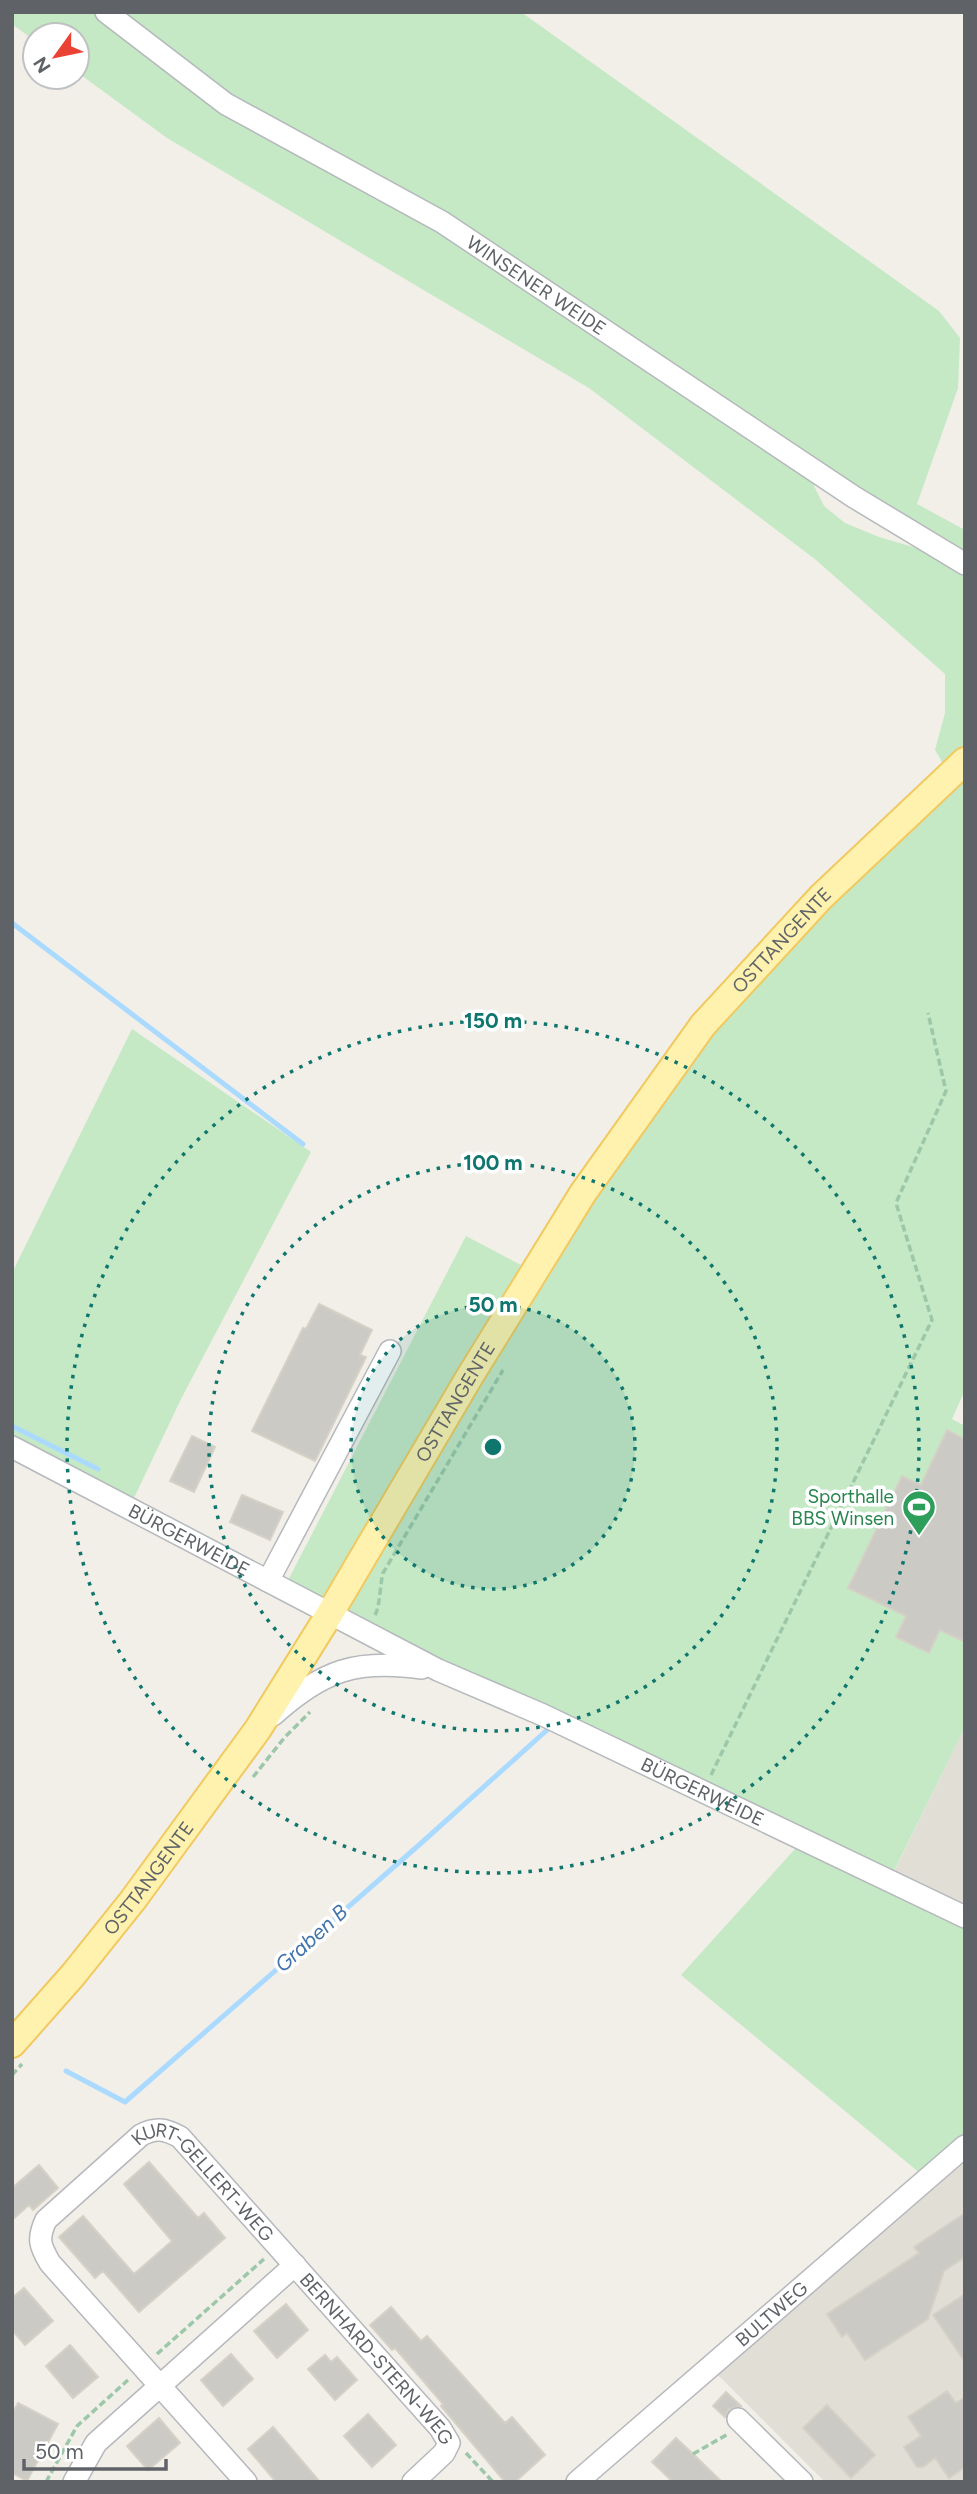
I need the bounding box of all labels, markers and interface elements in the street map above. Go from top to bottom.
north arrow [21,21,91,91]
text: N [29,53,56,77]
street label: WINSENER WEIDE [463,230,611,340]
street label: OSTTANGENTE [727,882,836,998]
text: 150 m [464,1008,522,1033]
text: 100 m [463,1150,523,1175]
text: 50 m [468,1292,518,1317]
street label: OSTTANGENTE [410,1337,500,1466]
centre of rings [481,1435,505,1459]
place label: Sporthalle BBS Winsen [791,1485,894,1530]
sports icon: Sporthalle BBS Winsen [900,1488,938,1537]
street label: BÜRGERWEIDE [125,1499,254,1581]
street label: BÜRGERWEIDE [637,1752,768,1831]
street label: OSTTANGENTE [98,1817,198,1939]
water label: Graben B [270,1899,353,1977]
street label: KURT-GELLERT-WEG [126,2118,279,2246]
street label: BERNHARD-STERN-WEG [295,2268,459,2448]
street label: BULTWEG [731,2276,812,2351]
scale bar [24,2428,166,2472]
text: 50 m [35,2439,84,2464]

